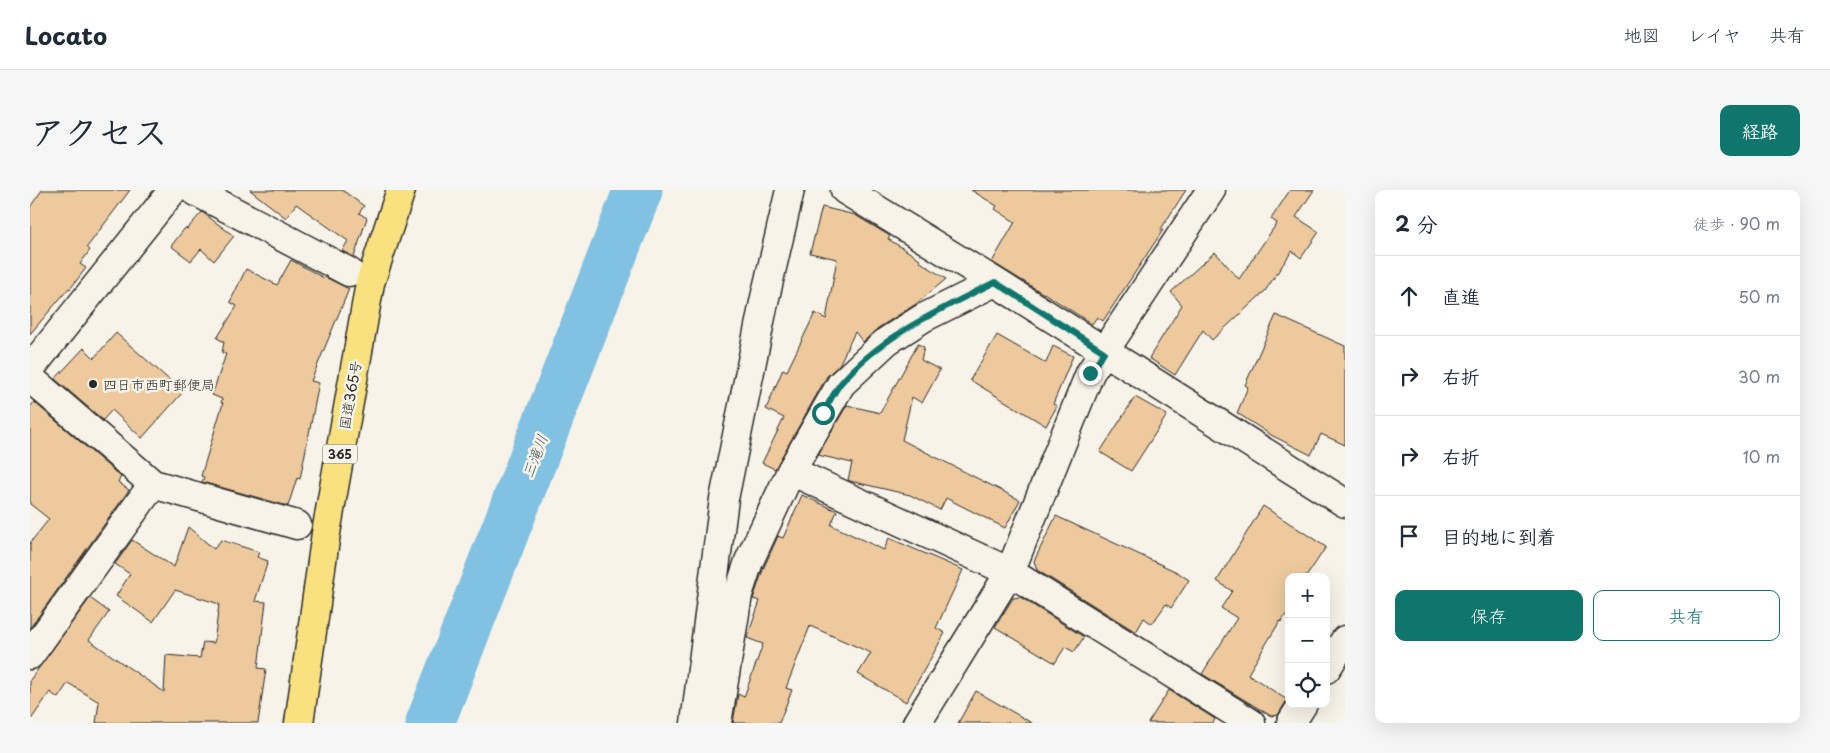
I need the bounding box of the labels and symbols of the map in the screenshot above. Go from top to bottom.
street label: 国道365号 [334,359,366,431]
route end [1079,362,1102,385]
place label: 四日市西町郵便局 [103,374,215,395]
marker: 四日市西町郵便局 [87,378,99,390]
route start [812,402,835,425]
water label: 三滝川 [515,431,553,481]
road number: 365 [322,444,358,464]

